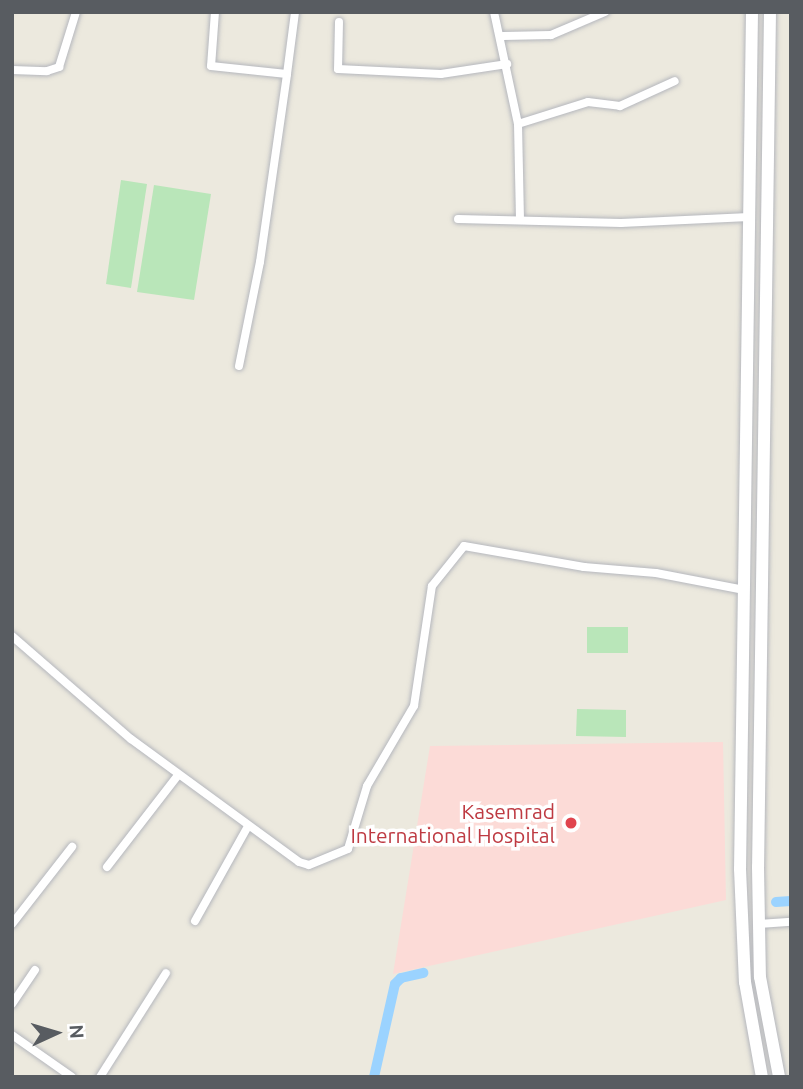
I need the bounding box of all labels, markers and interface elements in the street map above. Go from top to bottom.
place label: Kasemrad International Hospital [350,798,555,848]
marker: Kasemrad International Hospital [561,813,581,833]
north arrow [21,998,91,1068]
text: N [65,1024,88,1039]

